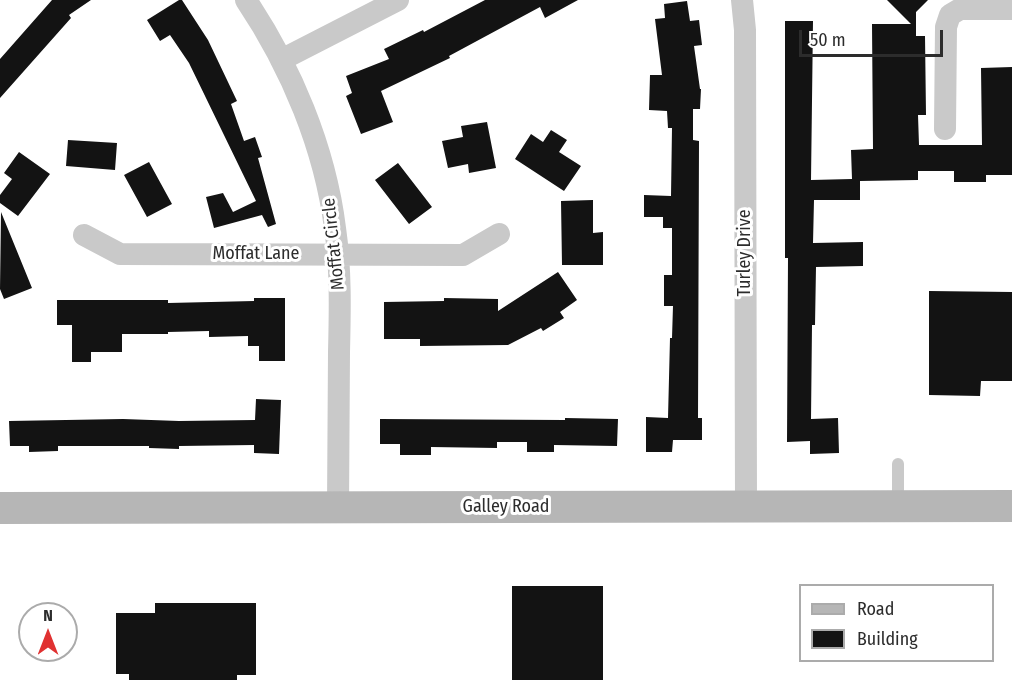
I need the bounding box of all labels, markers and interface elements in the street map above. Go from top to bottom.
scale bar [802,18,946,56]
text: 50 m [810,29,846,51]
street label: Moffat Circle [318,197,350,291]
street label: Turley Drive [734,209,756,297]
street label: Moffat Lane [213,243,299,265]
street label: Galley Road [463,496,549,518]
legend [799,584,994,662]
text: Road [857,598,894,620]
north arrow [18,602,78,662]
text: N [43,606,53,625]
text: Building [857,628,918,650]

